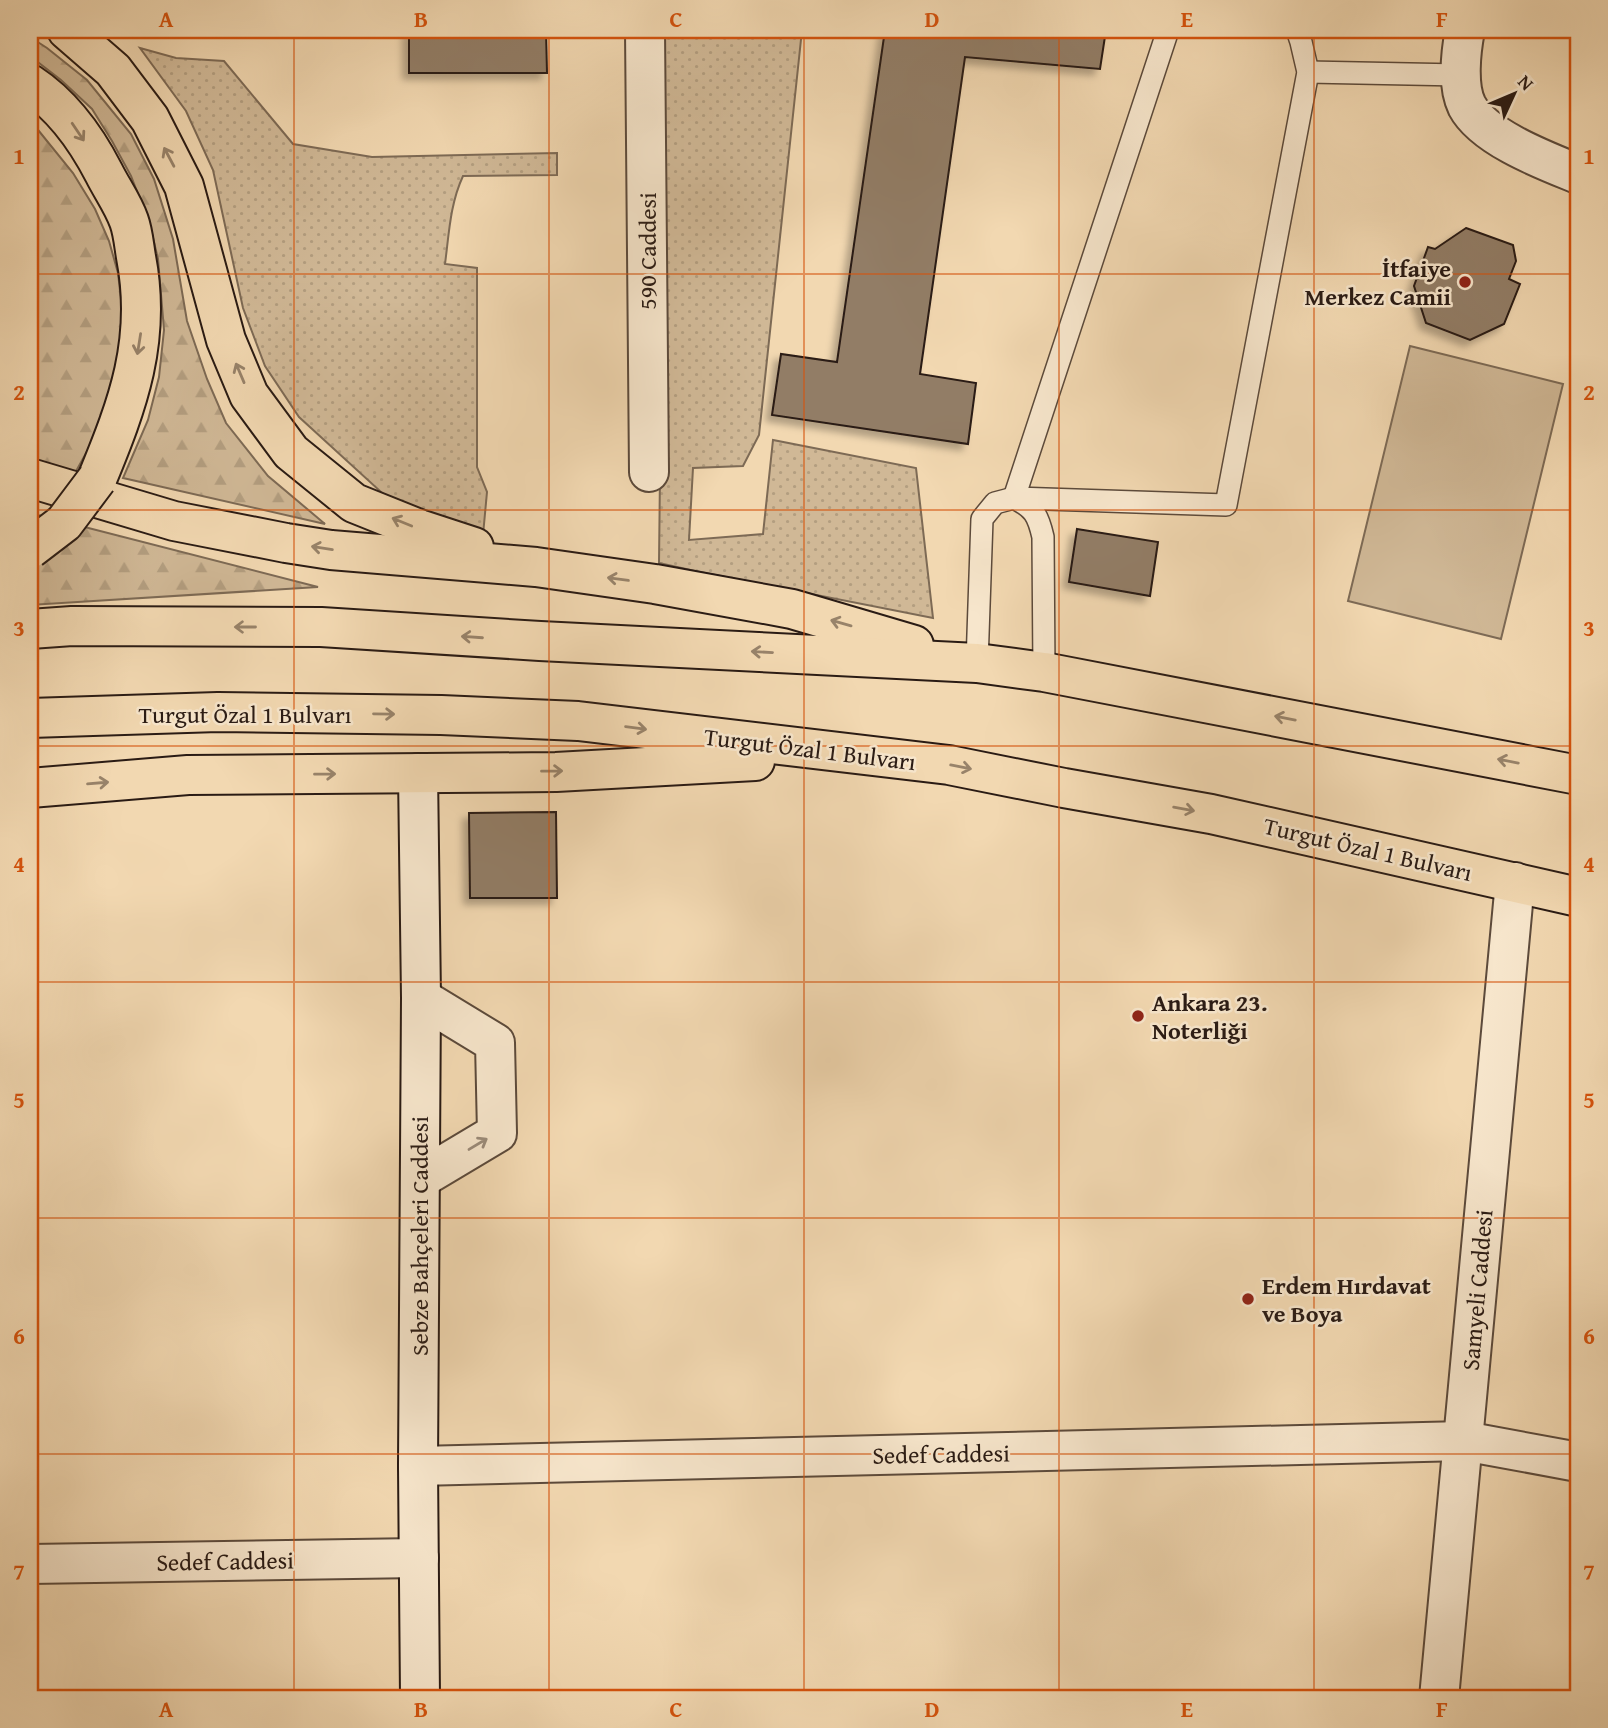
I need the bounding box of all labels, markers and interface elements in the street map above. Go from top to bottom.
text: A [159,2,174,35]
text: B [414,2,428,35]
text: C [669,2,683,35]
text: D [925,2,940,35]
text: E [1181,2,1193,35]
text: F [1436,2,1448,35]
north arrow [1478,60,1548,130]
text: N [1512,68,1541,97]
one-way arrow [71,121,85,141]
text: 1 [13,139,25,172]
text: 1 [1583,139,1595,172]
one-way arrow [162,147,176,168]
street label: 590 Caddesi [630,192,665,310]
place label: İtfaiye Merkez Camii [1305,251,1451,314]
marker: İtfaiye Merkez Camii [1457,274,1473,290]
one-way arrow [132,332,145,355]
one-way arrow [232,362,245,384]
text: 2 [13,375,25,408]
text: 2 [1583,375,1595,408]
one-way arrow [391,515,413,528]
one-way arrow [311,541,334,554]
one-way arrow [607,572,630,585]
text: 3 [13,611,25,644]
text: 3 [1583,611,1595,644]
one-way arrow [830,616,852,629]
one-way arrow [234,620,257,634]
one-way arrow [461,630,484,643]
one-way arrow [750,646,773,659]
street label: Turgut Özal 1 Bulvarı [138,697,352,732]
one-way arrow [373,707,396,721]
one-way arrow [1274,710,1297,724]
street label: Turgut Özal 1 Bulvarı [702,719,918,779]
one-way arrow [624,722,647,735]
one-way arrow [1498,754,1520,767]
one-way arrow [949,761,972,775]
one-way arrow [541,765,564,778]
one-way arrow [313,767,336,781]
one-way arrow [86,776,109,789]
one-way arrow [1172,803,1195,816]
street label: Turgut Özal 1 Bulvarı [1260,808,1476,890]
text: 4 [13,847,25,880]
text: 4 [1583,847,1595,880]
place label: Ankara 23. Noterliği [1152,985,1268,1048]
marker: Ankara 23. Noterliği [1130,1008,1146,1024]
text: 5 [13,1083,25,1116]
text: 5 [1583,1083,1595,1116]
street label: Sebze Bahçeleri Caddesi [402,1116,437,1356]
one-way arrow [468,1137,488,1151]
street label: Samyeli Caddesi [1453,1208,1502,1372]
place label: Erdem Hırdavat ve Boya [1262,1268,1431,1331]
marker: Erdem Hırdavat ve Boya [1240,1291,1256,1307]
text: 6 [13,1319,25,1352]
text: 6 [1583,1319,1595,1352]
street label: Sedef Caddesi [872,1435,1010,1473]
street label: Sedef Caddesi [156,1542,294,1580]
text: 7 [13,1555,25,1588]
text: 7 [1583,1555,1595,1588]
text: A [159,1692,174,1725]
text: B [414,1692,428,1725]
text: C [669,1692,683,1725]
text: D [925,1692,940,1725]
text: E [1181,1692,1193,1725]
text: F [1436,1692,1448,1725]

